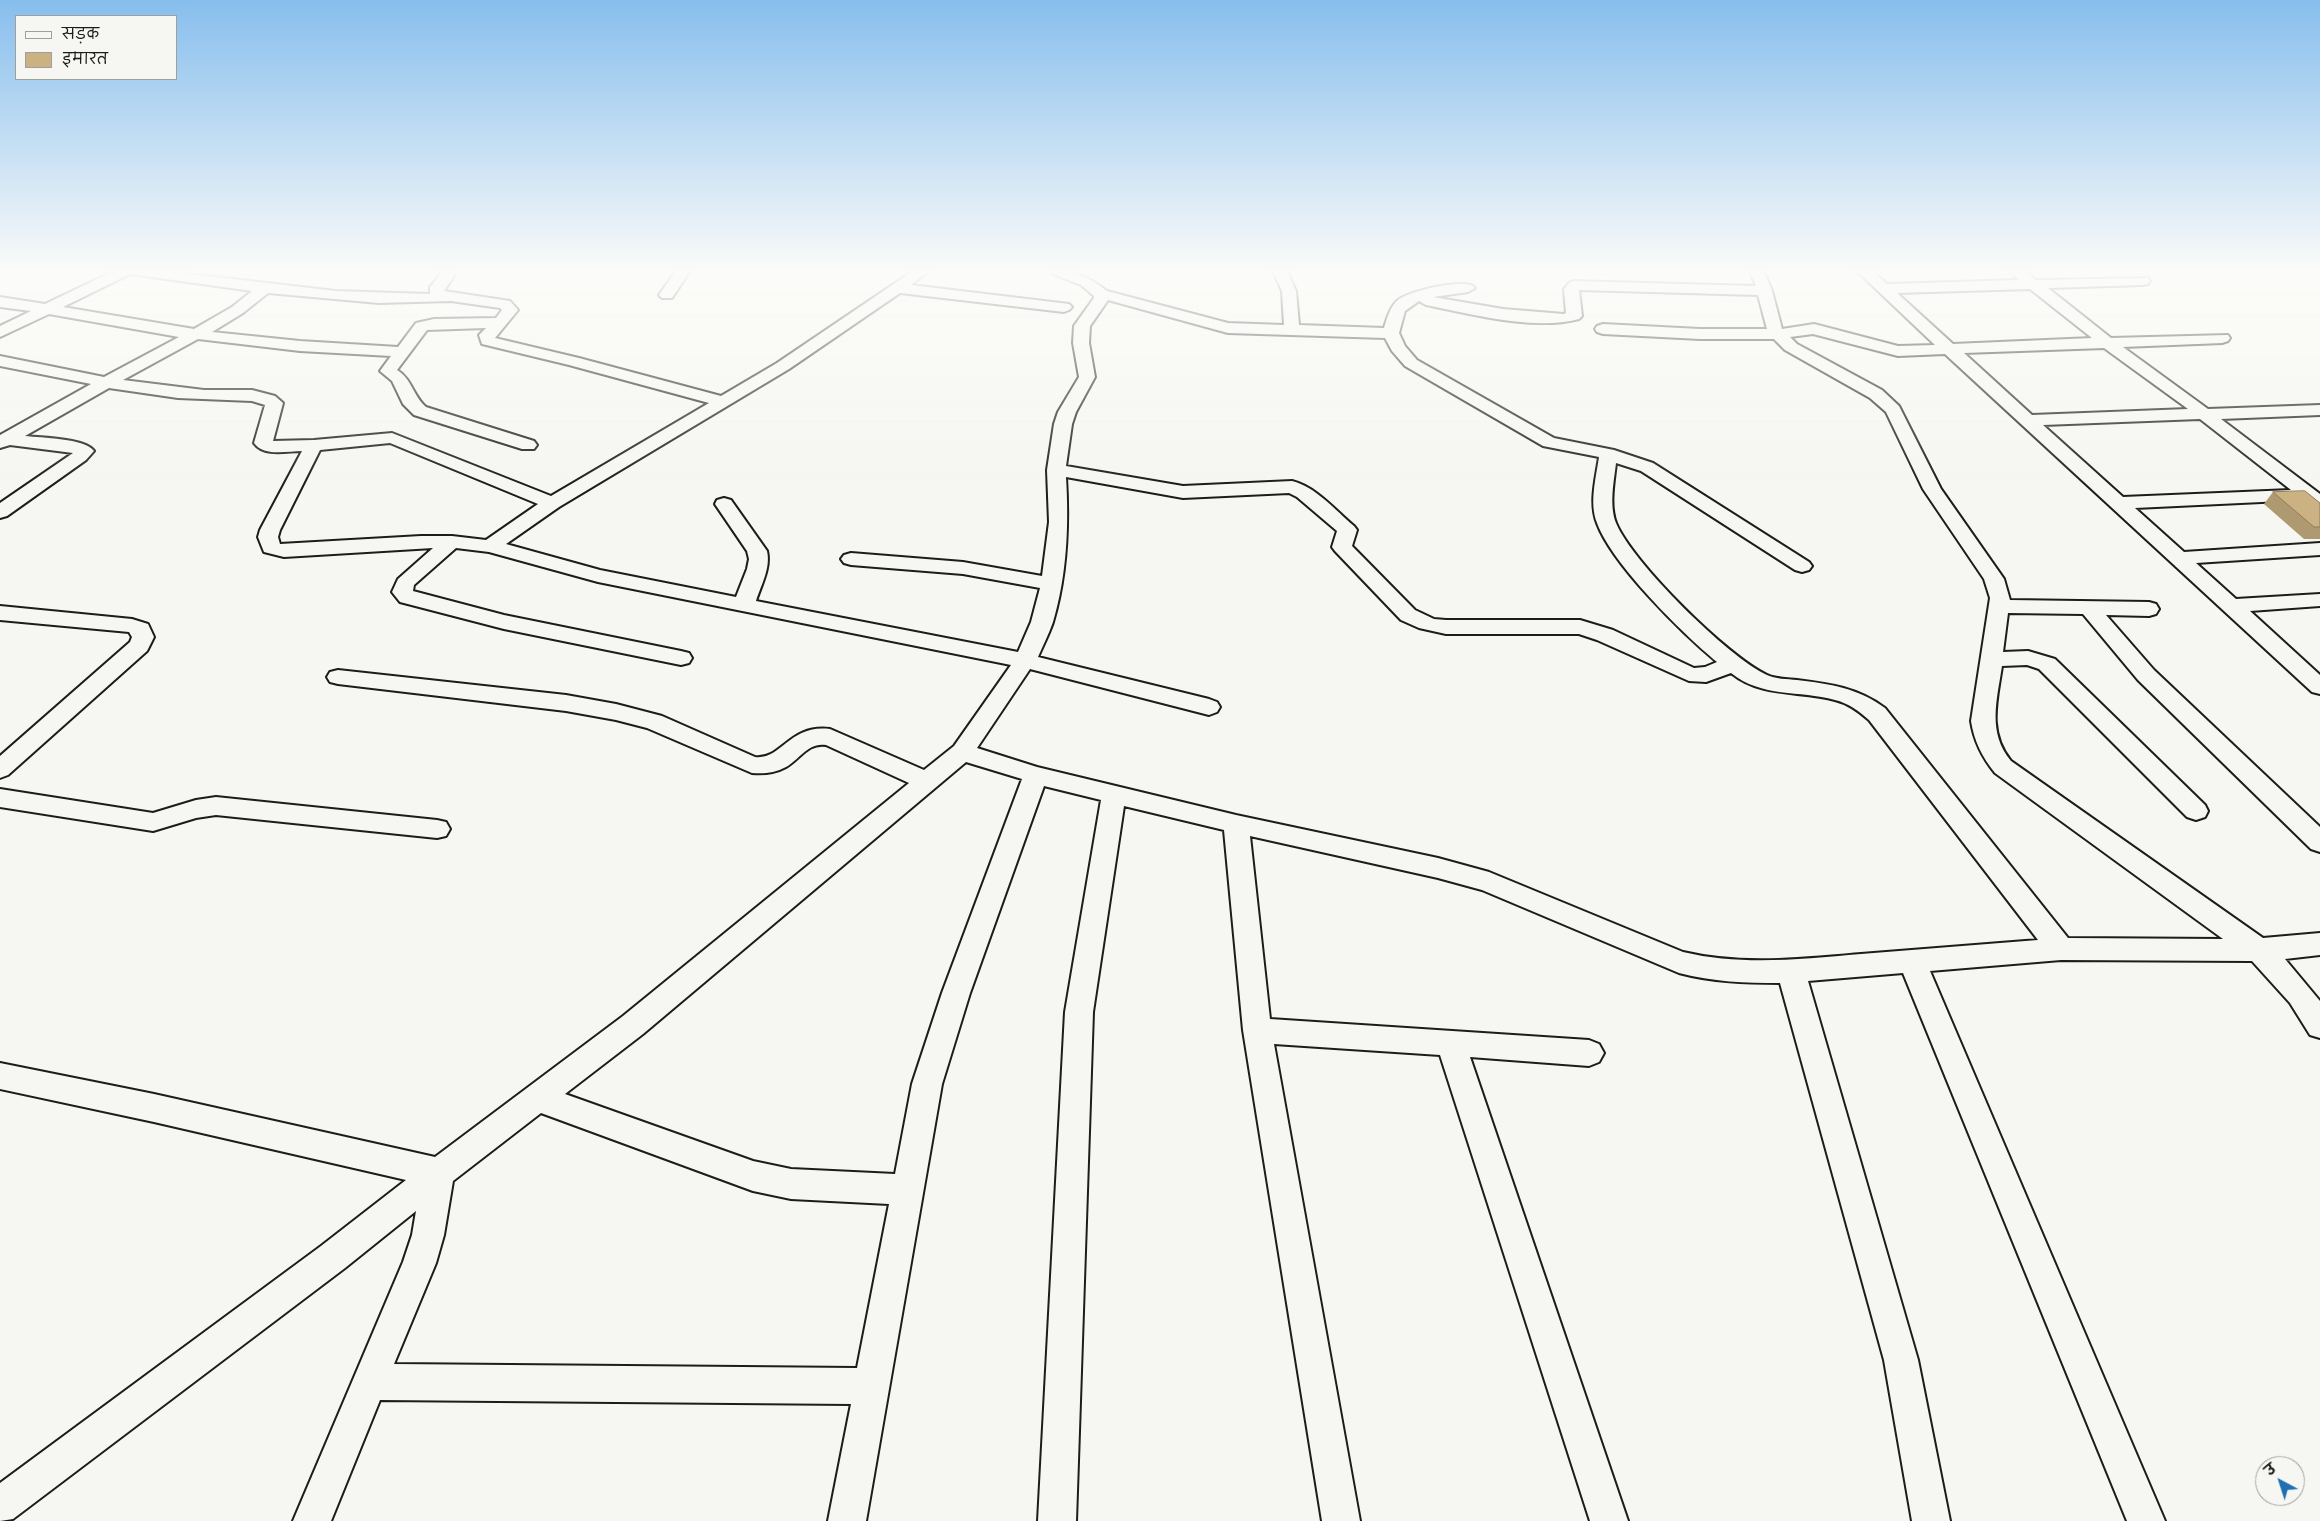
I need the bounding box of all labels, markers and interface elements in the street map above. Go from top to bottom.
legend [15,15,178,80]
text: सड़क [62,25,99,44]
text: इमारत [62,50,108,69]
north arrow [2255,1456,2305,1506]
text: उ [2262,1460,2280,1479]

